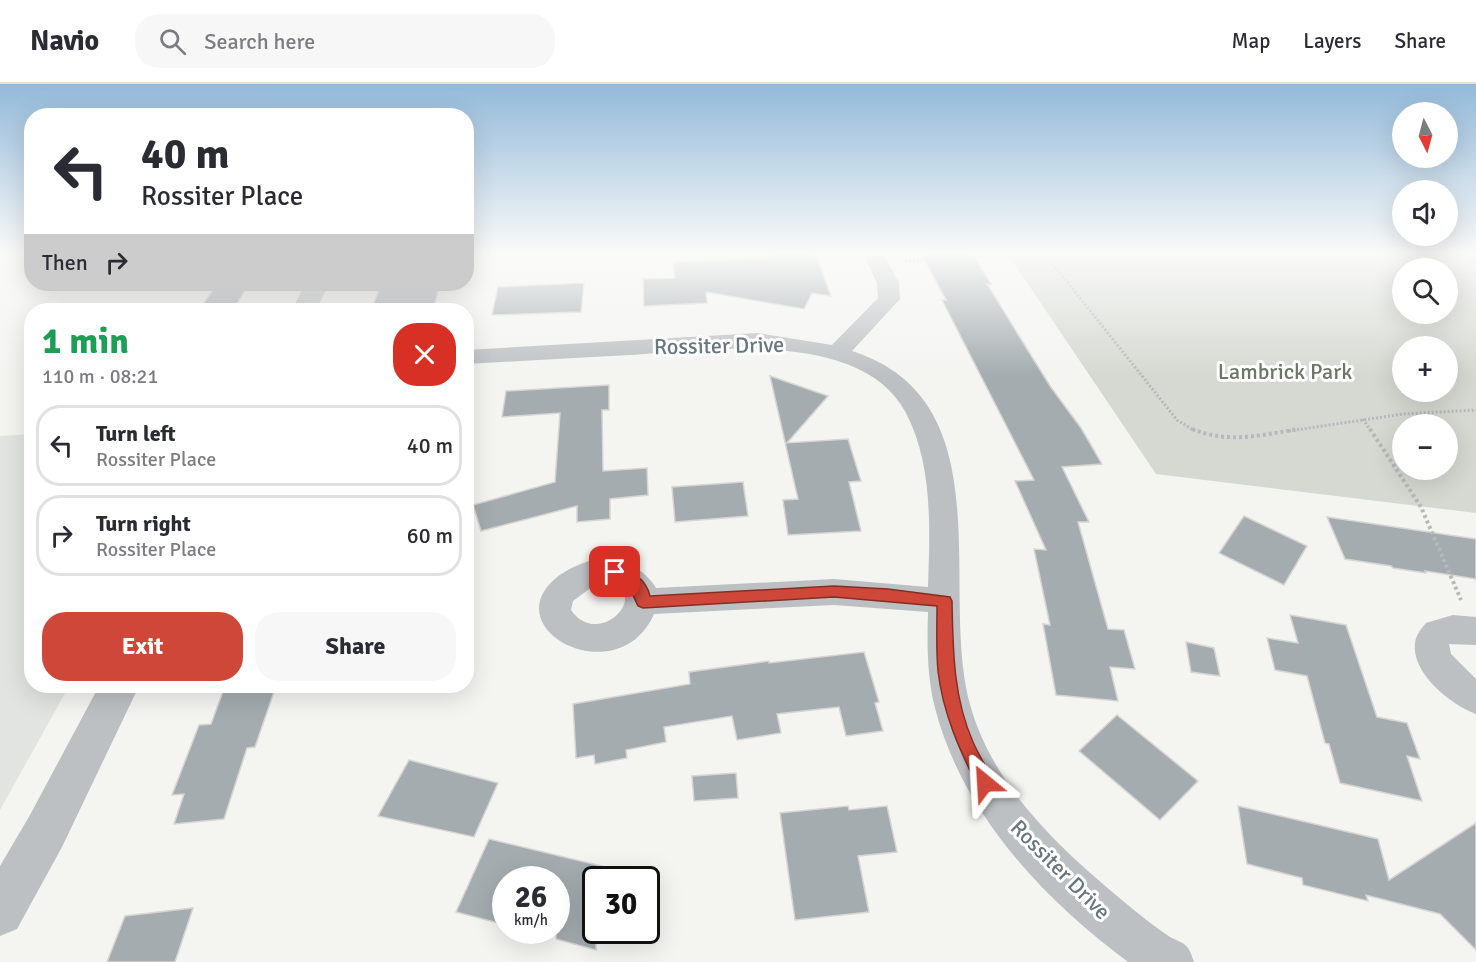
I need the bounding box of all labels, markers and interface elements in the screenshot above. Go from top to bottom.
search box [135,14,555,68]
text: Navio [30,24,99,58]
icon: search [156,25,189,58]
text: Search here [204,28,315,55]
text: Map [1232,28,1270,54]
text: Layers [1303,28,1361,54]
text: Share [1394,28,1446,54]
north arrow [1392,102,1458,168]
map controls [1392,102,1458,480]
text: 40 m [141,129,230,180]
icon: left [42,132,120,210]
text: Rossiter Place [141,180,303,213]
button: sound [1392,180,1458,246]
icon: right [100,246,133,279]
text: Then [42,249,88,276]
button: search [1392,258,1458,324]
text: 1 min [42,319,129,364]
button: close [393,323,456,386]
street label: Rossiter Drive [654,331,784,360]
button: + [1392,336,1458,402]
park label: Lambrick Park [1218,358,1352,385]
text: 110 m · 08:21 [42,364,158,389]
button: − [1392,414,1458,480]
text: Turn left [96,420,176,447]
icon: left [45,429,78,462]
text: 40 m [407,432,453,459]
text: Rossiter Place [96,447,216,472]
text: Turn right [96,510,191,537]
icon: right [45,519,78,552]
text: 60 m [407,522,453,549]
text: Rossiter Place [96,537,216,562]
pin [589,546,640,597]
icon: arrive [598,555,631,588]
button: Exit [42,612,243,681]
button: Share [255,612,456,681]
position arrow [953,751,1017,815]
street label: Rossiter Drive [1005,814,1116,925]
speed limit sign: 30 [582,866,660,944]
text: 26 [515,879,547,916]
text: km/h [514,911,548,929]

